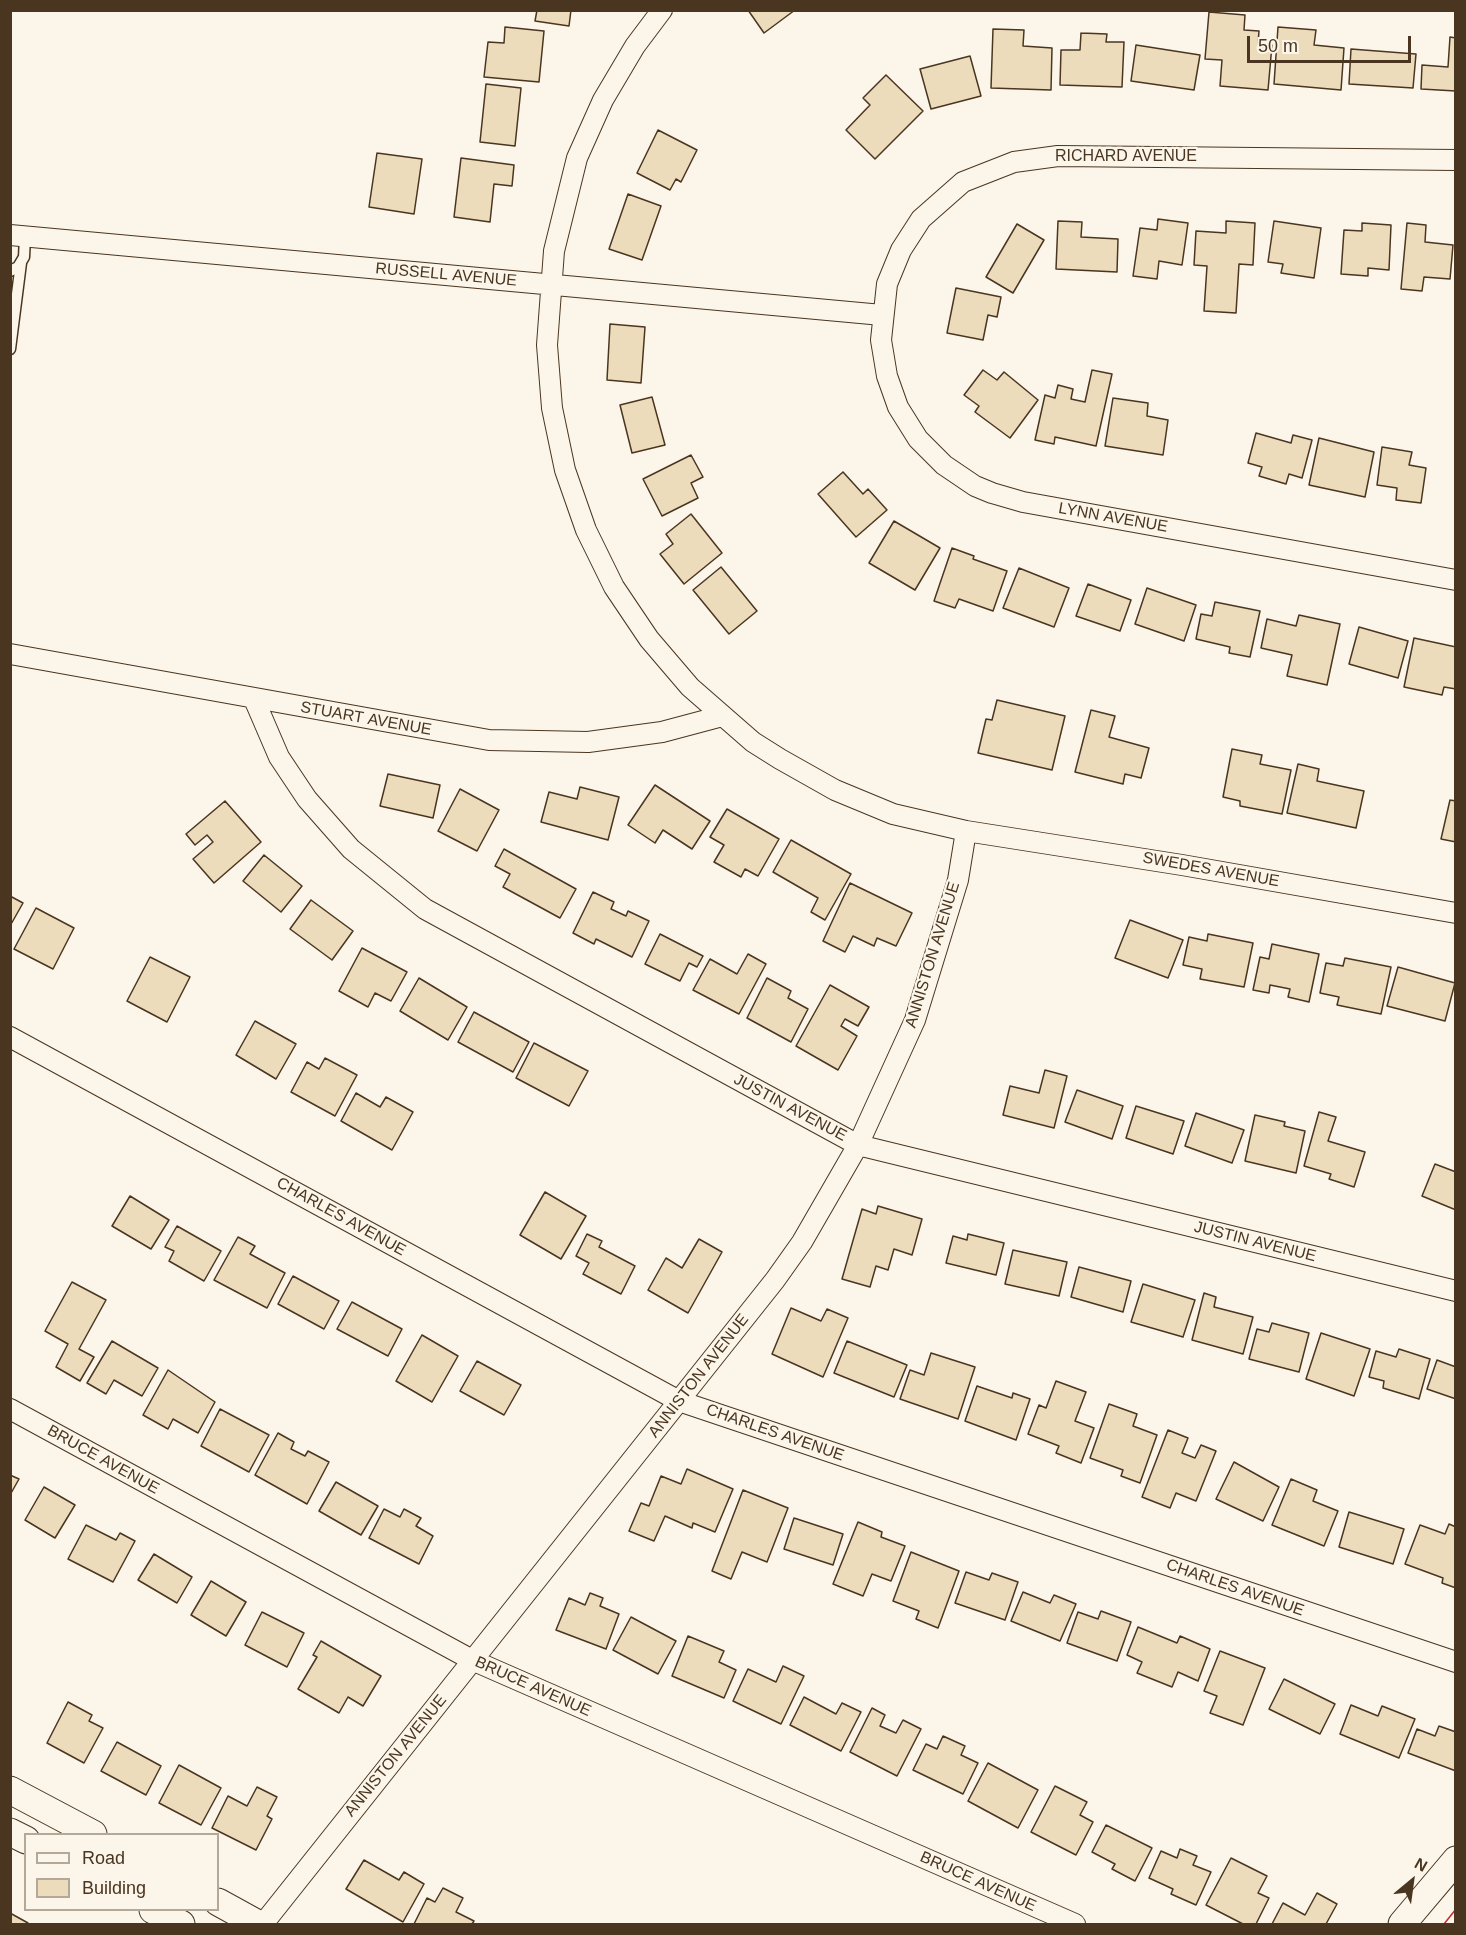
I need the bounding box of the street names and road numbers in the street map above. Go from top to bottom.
street label: RICHARD AVENUE [1055,147,1197,167]
street label: RUSSELL AVENUE [374,259,518,291]
street label: LYNN AVENUE [1057,499,1169,537]
street label: STUART AVENUE [299,698,433,740]
street label: SWEDES AVENUE [1141,849,1281,891]
street label: ANNISTON AVENUE [902,880,964,1030]
street label: JUSTIN AVENUE [730,1070,850,1146]
street label: CHARLES AVENUE [273,1174,409,1260]
street label: JUSTIN AVENUE [1192,1218,1318,1266]
street label: ANNISTON AVENUE [645,1310,753,1442]
street label: CHARLES AVENUE [703,1400,847,1466]
street label: BRUCE AVENUE [44,1421,162,1499]
street label: CHARLES AVENUE [1163,1555,1307,1621]
street label: BRUCE AVENUE [472,1653,594,1721]
street label: ANNISTON AVENUE [341,1691,451,1821]
street label: BRUCE AVENUE [917,1848,1039,1916]

